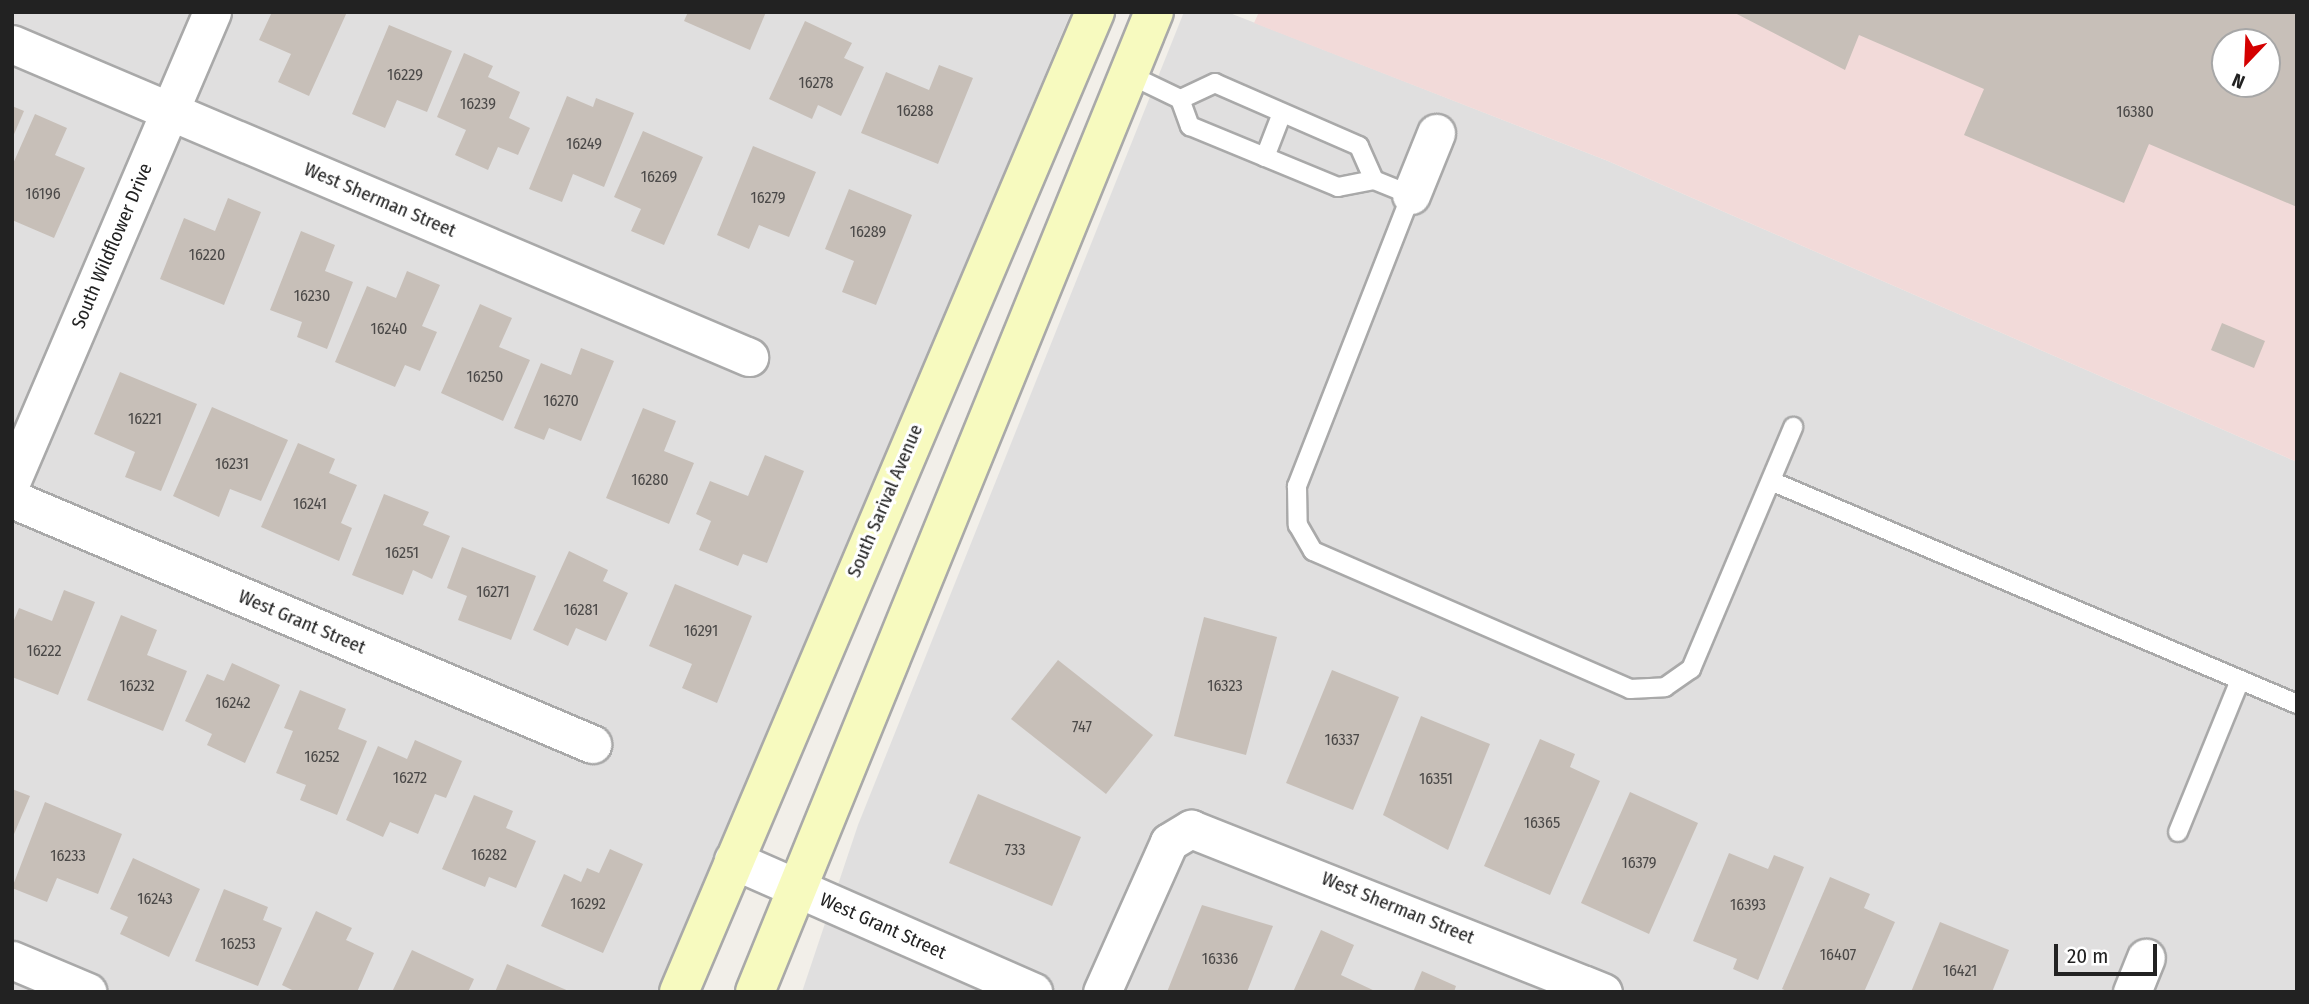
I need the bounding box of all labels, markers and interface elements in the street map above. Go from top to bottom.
north arrow [2211,28,2281,98]
house number: 16229 [387,65,423,85]
text: N [2229,68,2248,94]
house number: 16278 [798,73,834,93]
house number: 16239 [460,94,496,114]
house number: 16288 [896,101,934,121]
house number: 16380 [2116,102,2154,122]
house number: 16249 [566,134,602,154]
street label: West Sherman Street [301,158,459,242]
street label: South Wildflower Drive [67,160,157,332]
house number: 16269 [641,167,677,187]
house number: 16196 [25,184,61,204]
house number: 16279 [751,188,785,208]
house number: 16289 [850,222,886,242]
house number: 16220 [189,245,225,265]
house number: 16230 [294,286,330,306]
house number: 16240 [371,319,407,339]
house number: 16250 [467,367,503,387]
house number: 16270 [543,391,579,411]
house number: 16221 [128,409,162,429]
street label: South Sarival Avenue [842,421,928,581]
house number: 16231 [215,454,249,474]
house number: 16280 [631,470,669,490]
house number: 16241 [293,494,327,514]
house number: 16251 [385,543,419,563]
house number: 16271 [476,582,510,602]
street label: West Grant Street [235,585,369,659]
house number: 16281 [564,600,598,620]
house number: 16291 [684,621,718,641]
house number: 16222 [26,641,62,661]
house number: 16232 [119,676,155,696]
house number: 16323 [1207,676,1243,696]
house number: 16242 [215,693,251,713]
house number: 747 [1072,717,1092,737]
house number: 16337 [1325,730,1359,750]
house number: 16252 [304,747,340,767]
house number: 16272 [393,768,427,788]
house number: 16351 [1419,769,1453,789]
house number: 16365 [1524,813,1560,833]
house number: 733 [1005,840,1025,860]
house number: 16282 [471,845,507,865]
house number: 16233 [50,846,86,866]
house number: 16379 [1621,853,1657,873]
street label: West Sherman Street [1318,867,1478,949]
street label: West Grant Street [816,888,950,964]
house number: 16243 [137,889,173,909]
house number: 16292 [570,894,606,914]
house number: 16393 [1730,895,1766,915]
scale bar [2057,930,2160,974]
house number: 16253 [220,934,256,954]
text: 20 m [2067,943,2108,969]
house number: 16407 [1820,945,1856,965]
house number: 16336 [1202,949,1238,969]
house number: 16421 [1943,961,1977,981]

